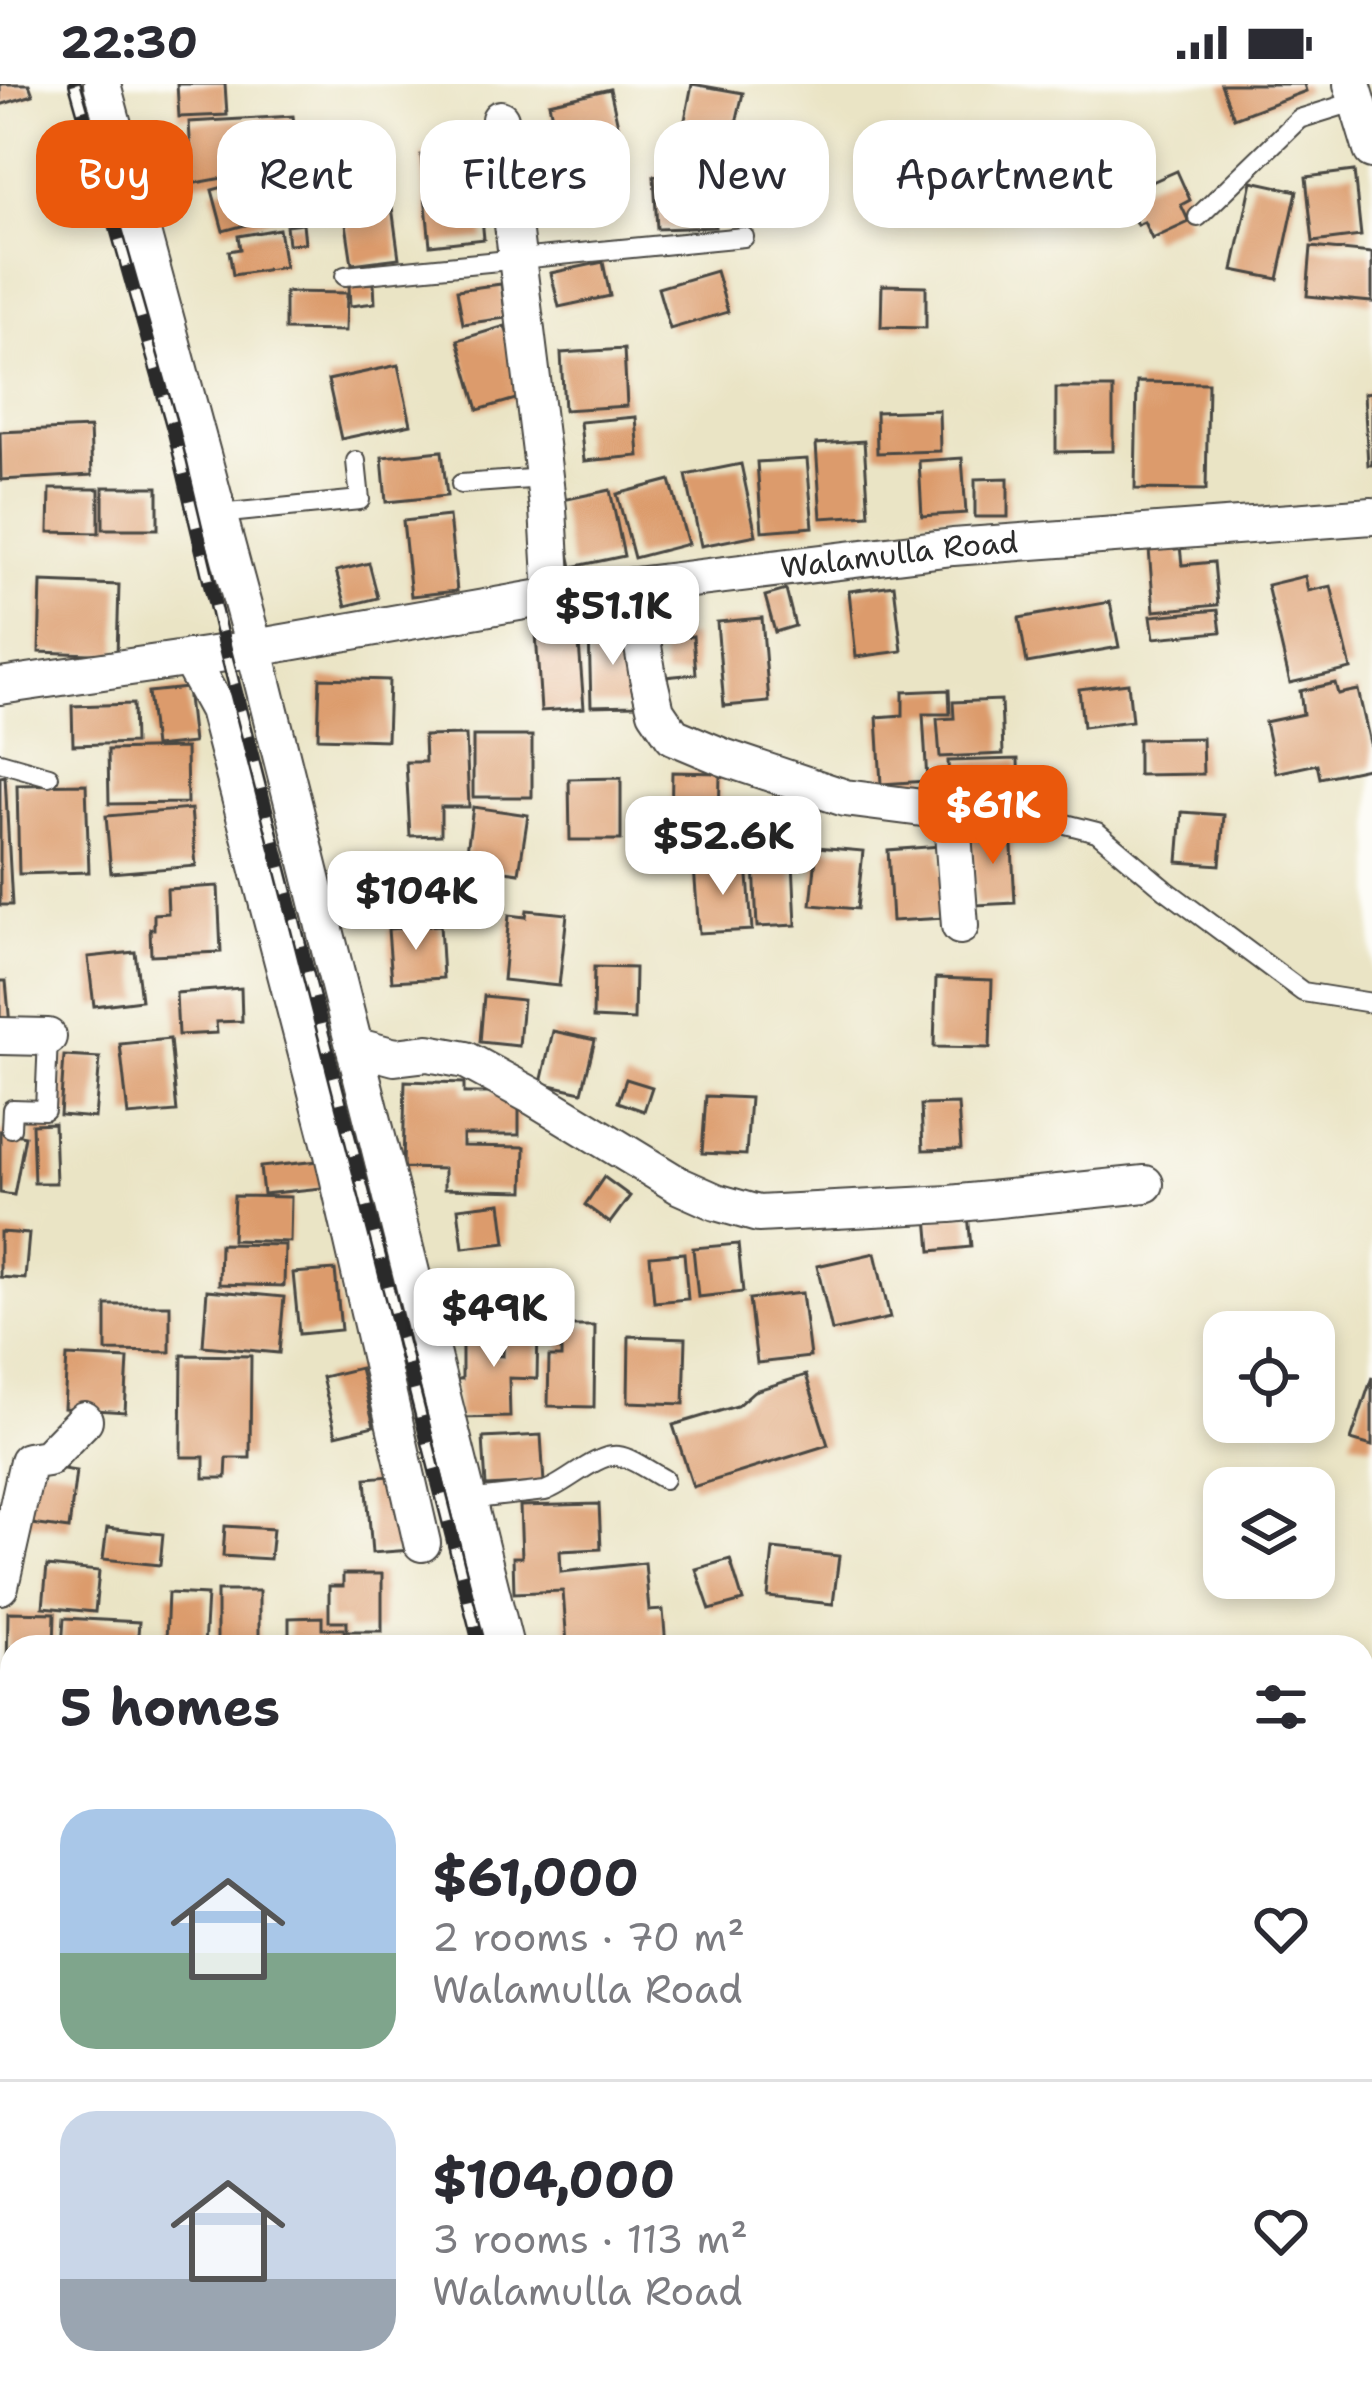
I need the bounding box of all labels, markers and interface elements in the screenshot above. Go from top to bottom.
text: 22:30 [60,12,198,72]
chip: Buy [36,120,193,228]
chip: Rent [217,120,396,228]
chip: Filters [420,120,630,228]
chip: New [654,120,829,228]
chip: Apartment [853,120,1156,228]
street label: Walamulla Road [778,521,1020,588]
pin: $51.1K [515,566,711,668]
text: $51.1K [554,579,672,631]
pin: $61K [922,765,1064,867]
text: $61K [945,778,1041,830]
pin: $52.6K [625,796,821,898]
text: $52.6K [652,809,794,861]
pin: $104K [332,851,500,953]
text: $104K [354,864,478,916]
pin: $49K [423,1268,565,1370]
text: $49K [441,1281,547,1333]
map controls [1203,1311,1335,1599]
button: locate [1203,1311,1335,1443]
button: layers [1203,1467,1335,1599]
text: 5 homes [60,1673,280,1741]
icon: filters [1248,1674,1314,1740]
text: $61,000 [432,1843,639,1911]
icon: home [156,1857,300,2001]
icon: heart [1248,1896,1314,1962]
text: 2 rooms · 70 m² [432,1911,745,1963]
text: Walamulla Road [432,1963,743,2015]
text: $104,000 [432,2145,675,2213]
icon: home [156,2159,300,2303]
icon: heart [1248,2198,1314,2264]
text: 3 rooms · 113 m² [432,2213,748,2265]
text: Walamulla Road [432,2265,743,2317]

